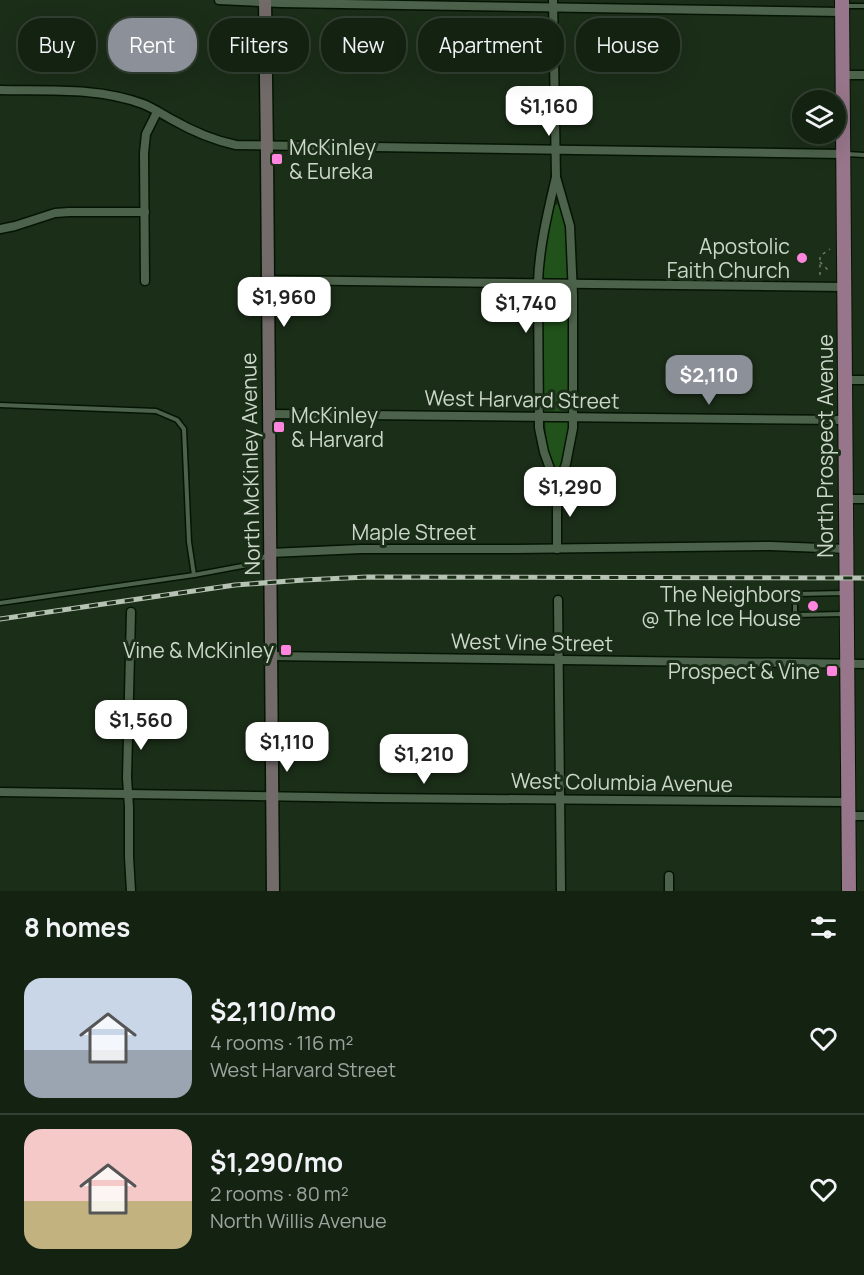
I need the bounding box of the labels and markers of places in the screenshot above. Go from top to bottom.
pin: $1,160 [500,86,598,137]
place label: McKinley & Eureka [289,133,376,185]
marker: McKinley & Eureka [270,152,284,166]
place label: Apostolic Faith Church [667,232,790,284]
marker: Apostolic Faith Church [795,251,809,265]
pin: $1,960 [235,277,333,328]
pin: $1,740 [477,283,575,334]
pin: $2,110 [660,355,758,406]
place label: McKinley & Harvard [291,401,384,453]
marker: McKinley & Harvard [272,420,286,434]
pin: $1,290 [521,467,619,518]
place label: The Neighbors @ The Ice House [641,580,801,632]
marker: The Neighbors @ The Ice House [806,599,820,613]
place label: Vine & McKinley [123,636,274,664]
marker: Vine & McKinley [279,643,293,657]
place label: Prospect & Vine [668,657,820,685]
marker: Prospect & Vine [825,664,839,678]
pin: $1,560 [92,700,190,751]
pin: $1,110 [238,722,336,773]
pin: $1,210 [375,734,473,785]

